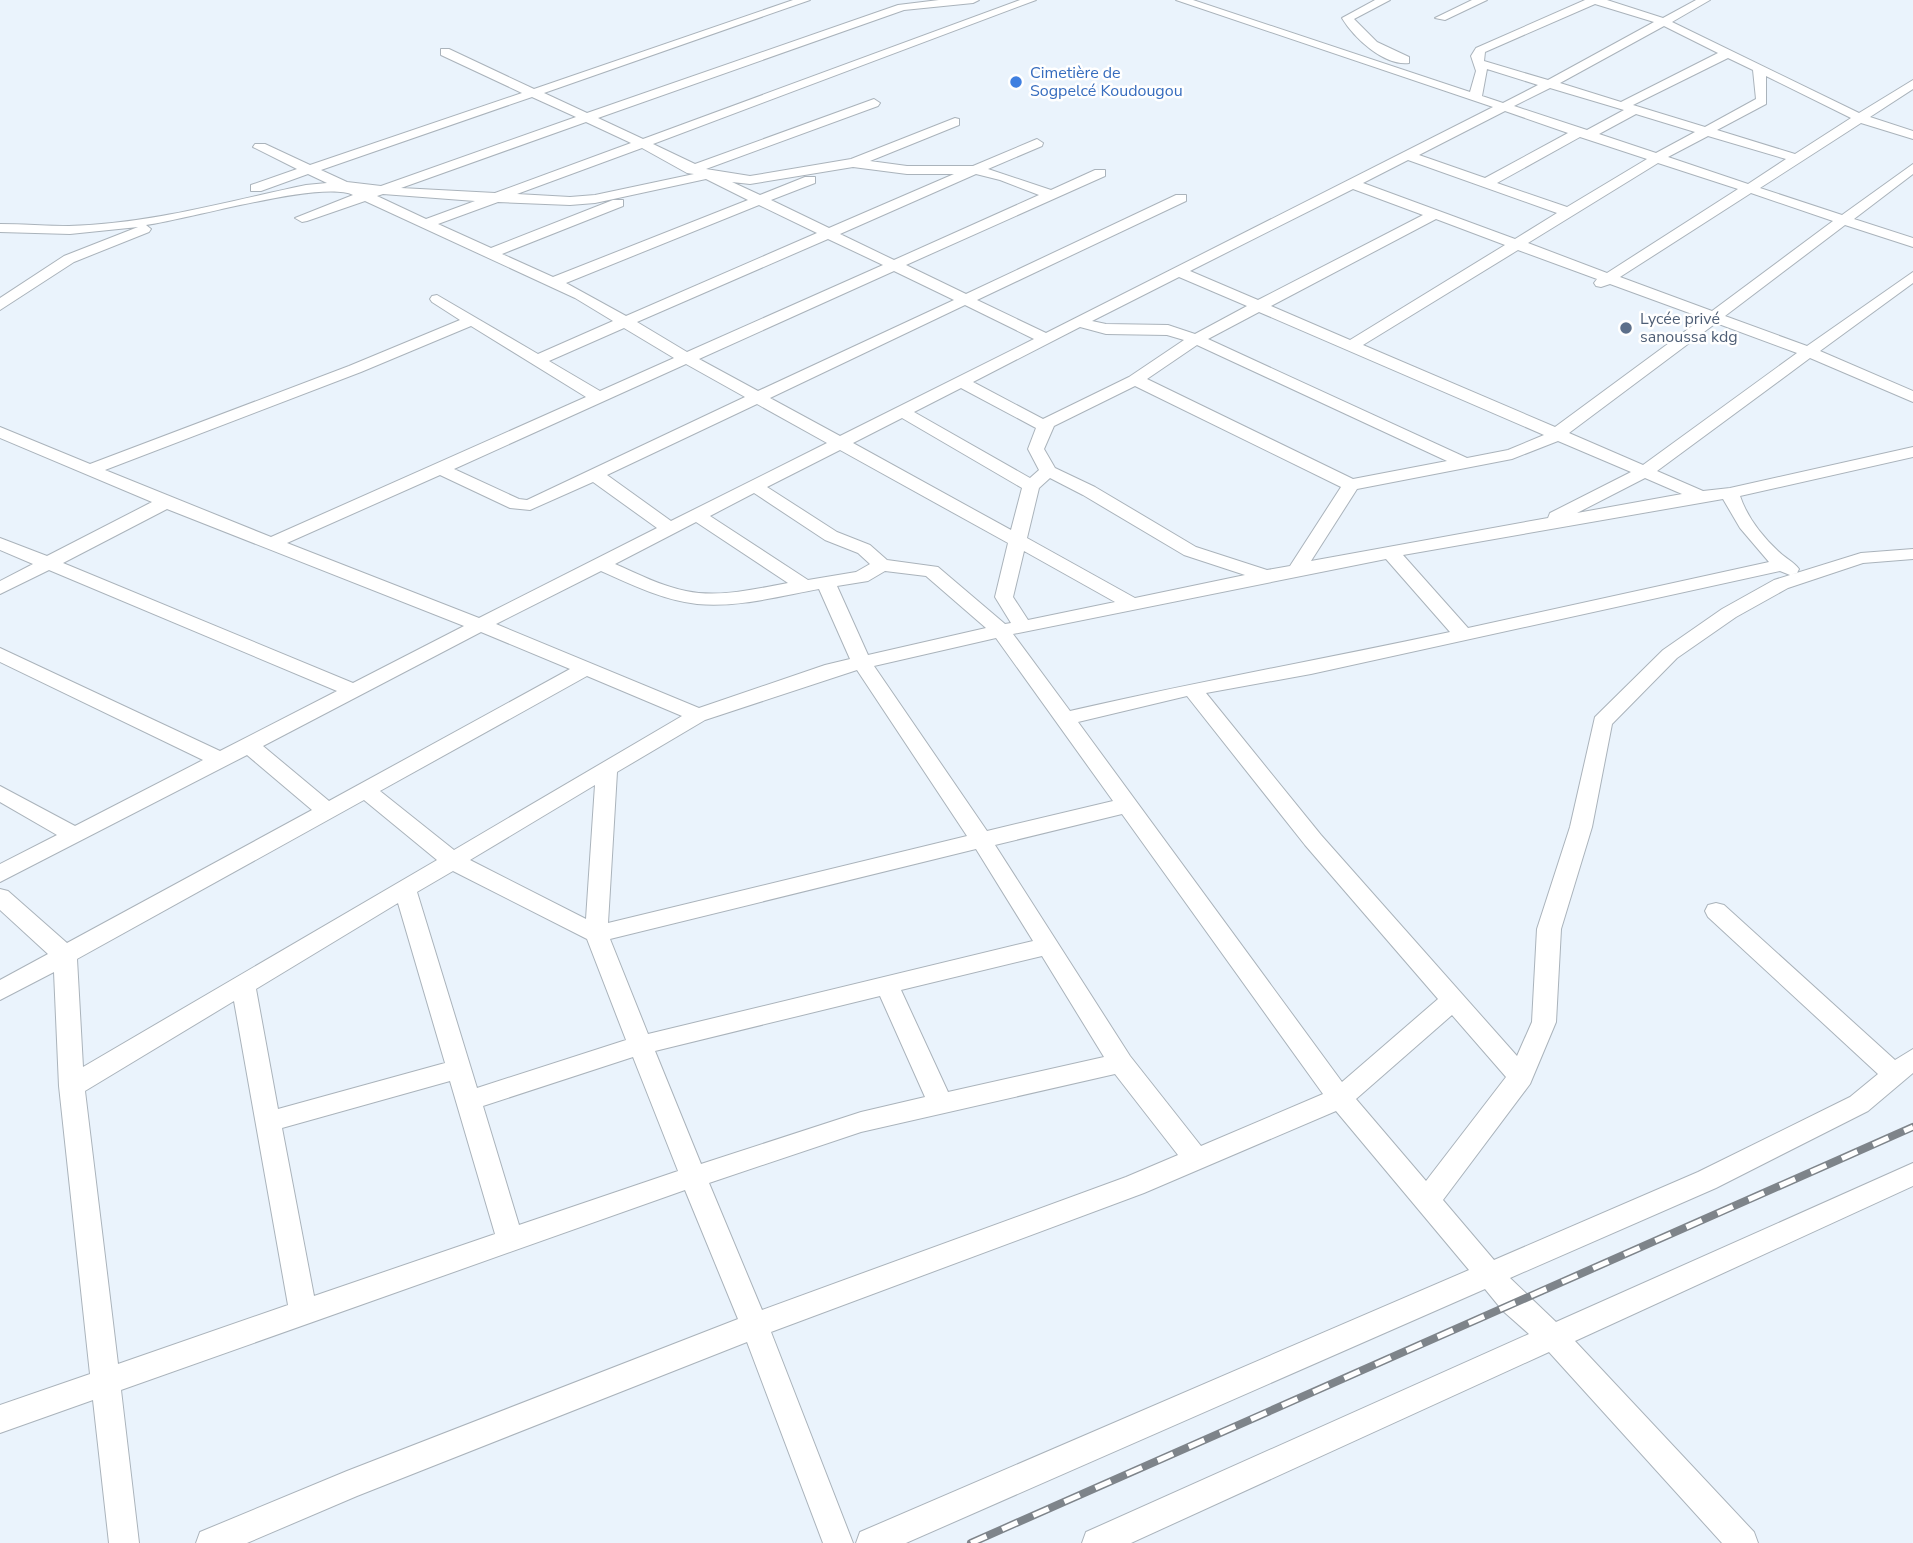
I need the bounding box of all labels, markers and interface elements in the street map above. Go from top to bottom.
place label: Cimetière de Sogpelcé Koudougou [1030,62,1183,102]
marker: Cimetière de Sogpelcé Koudougou [1008,74,1024,90]
place label: Lycée privé sanoussa kdg [1640,308,1738,348]
marker: Lycée privé sanoussa kdg [1618,320,1634,336]

